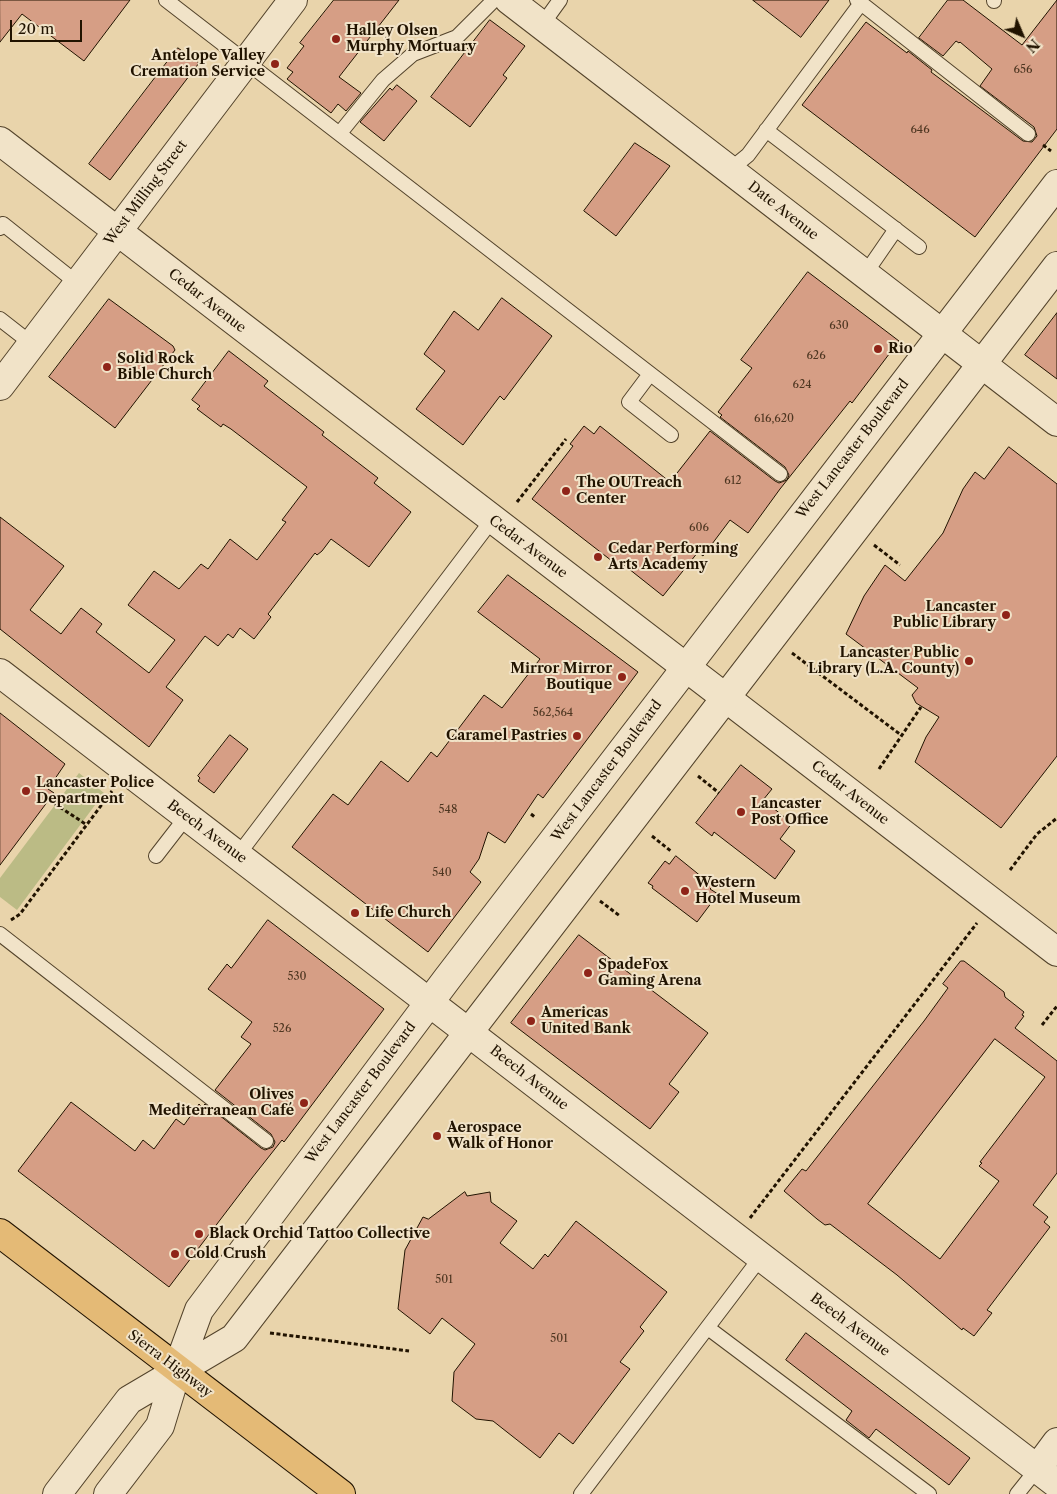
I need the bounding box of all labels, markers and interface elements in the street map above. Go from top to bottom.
scale bar [12,10,85,42]
north arrow [997,10,1047,60]
text: 20 m [18,19,54,38]
place label: Halley Olsen Murphy Mortuary [346,23,476,56]
marker: Halley Olsen Murphy Mortuary [330,33,342,45]
text: N [1022,35,1043,56]
place label: Antelope Valley Cremation Service [130,48,265,80]
marker: Antelope Valley Cremation Service [269,58,281,70]
house number: 656 [1014,63,1032,77]
house number: 646 [910,123,930,137]
street label: West Milling Street [101,137,191,249]
street label: Date Avenue [744,178,822,244]
street label: Cedar Avenue [165,265,249,337]
house number: 630 [829,319,849,333]
place label: Rio [888,341,913,357]
marker: Rio [872,343,884,355]
house number: 626 [806,349,826,363]
place label: Solid Rock Bible Church [117,351,212,384]
marker: Solid Rock Bible Church [101,361,113,373]
street label: West Lancaster Boulevard [793,376,913,522]
house number: 624 [792,378,812,392]
house number: 616,620 [754,412,794,426]
house number: 612 [724,474,742,488]
place label: The OUTreach Center [576,475,682,508]
marker: The OUTreach Center [560,485,572,497]
street label: Cedar Avenue [485,512,571,582]
house number: 606 [689,521,709,535]
place label: Cedar Performing Arts Academy [608,541,738,574]
marker: Cedar Performing Arts Academy [592,551,604,563]
place label: Lancaster Public Library [893,599,996,632]
marker: Lancaster Public Library [1000,609,1012,621]
place label: Lancaster Public Library (L.A. County) [808,645,959,678]
marker: Lancaster Public Library (L.A. County) [963,655,975,667]
place label: Mirror Mirror Boutique [510,661,612,694]
marker: Mirror Mirror Boutique [616,671,628,683]
street label: West Lancaster Boulevard [548,697,666,845]
house number: 562,564 [533,706,573,720]
place label: Caramel Pastries [446,728,567,744]
marker: Caramel Pastries [571,730,583,742]
street label: Cedar Avenue [808,757,892,829]
place label: Lancaster Police Department [36,775,154,808]
marker: Lancaster Police Department [20,785,32,797]
place label: Lancaster Post Office [751,796,828,829]
street label: Beech Avenue [164,797,250,867]
house number: 548 [439,803,457,817]
marker: Lancaster Post Office [735,806,747,818]
house number: 540 [432,866,452,880]
place label: Western Hotel Museum [695,875,801,908]
marker: Western Hotel Museum [679,885,691,897]
place label: Life Church [365,905,451,921]
marker: Life Church [349,907,361,919]
place label: SpadeFox Gaming Arena [598,957,702,990]
marker: SpadeFox Gaming Arena [582,967,594,979]
house number: 530 [287,970,307,984]
place label: Americas United Bank [541,1005,631,1038]
marker: Americas United Bank [525,1015,537,1027]
street label: West Lancaster Boulevard [302,1019,420,1167]
house number: 526 [273,1022,291,1036]
street label: Beech Avenue [486,1042,572,1114]
place label: Olives Mediterranean Café [149,1087,294,1120]
marker: Olives Mediterranean Café [298,1097,310,1109]
place label: Aerospace Walk of Honor [447,1120,553,1152]
marker: Aerospace Walk of Honor [431,1130,443,1142]
place label: Black Orchid Tattoo Collective [209,1226,430,1242]
marker: Black Orchid Tattoo Collective [193,1228,205,1240]
place label: Cold Crush [185,1246,266,1262]
marker: Cold Crush [169,1248,181,1260]
house number: 501 [435,1273,453,1287]
street label: Beech Avenue [807,1290,893,1360]
street label: Sierra Highway [124,1327,216,1401]
house number: 501 [550,1332,568,1346]

